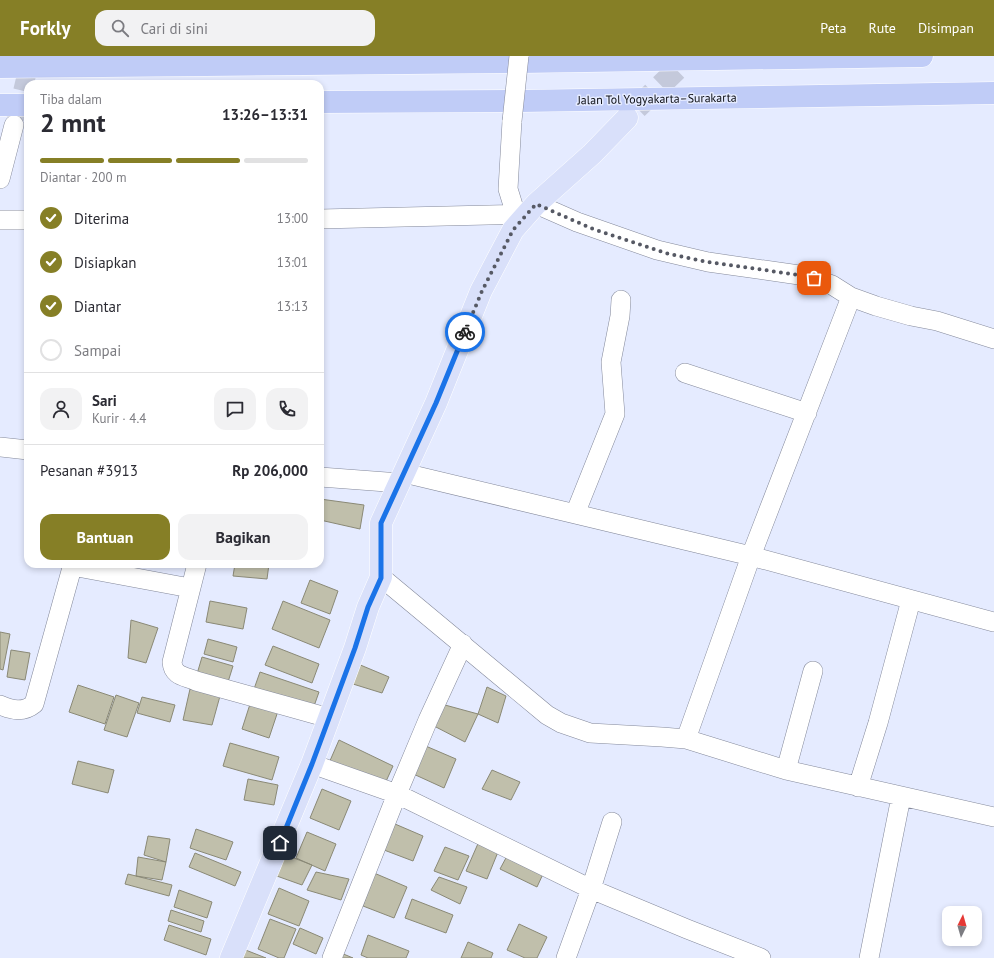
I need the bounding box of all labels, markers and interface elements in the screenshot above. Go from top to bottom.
search box [95,10,375,46]
text: Forkly [20,16,71,40]
icon: search [109,17,131,39]
text: Cari di sini [141,19,208,38]
text: Peta [820,19,846,37]
text: Rute [868,19,896,37]
text: Disimpan [918,19,974,37]
street label: Jalan Tol Yogyakarta–Surakarta [576,90,737,107]
text: Tiba dalam [40,91,102,108]
text: 13:26–13:31 [222,105,308,124]
text: 2 mnt [40,106,106,139]
text: Diantar · 200 m [40,169,127,186]
icon: check [40,207,62,229]
text: Diterima [74,209,129,228]
text: 13:00 [277,210,308,227]
icon: check [40,251,62,273]
text: Disiapkan [74,253,137,272]
text: 13:01 [277,254,308,271]
pin [797,261,831,295]
icon: bag [803,267,825,289]
icon: check [40,295,62,317]
text: Diantar [74,297,121,316]
text: 13:13 [277,298,308,315]
courier [445,312,485,352]
icon: bike [454,321,476,343]
text: Sampai [74,341,121,360]
button: person [40,388,82,430]
button: chat [214,388,256,430]
button: phone [266,388,308,430]
text: Sari [92,391,117,410]
text: Kurir · 4.4 [92,410,146,427]
text: Pesanan #3913 [40,461,138,480]
text: Rp 206,000 [232,461,308,480]
button: Bantuan [40,514,170,560]
button: Bagikan [178,514,308,560]
pin [263,826,297,860]
icon: home [269,832,291,854]
north arrow [942,906,982,946]
map controls [942,906,982,946]

